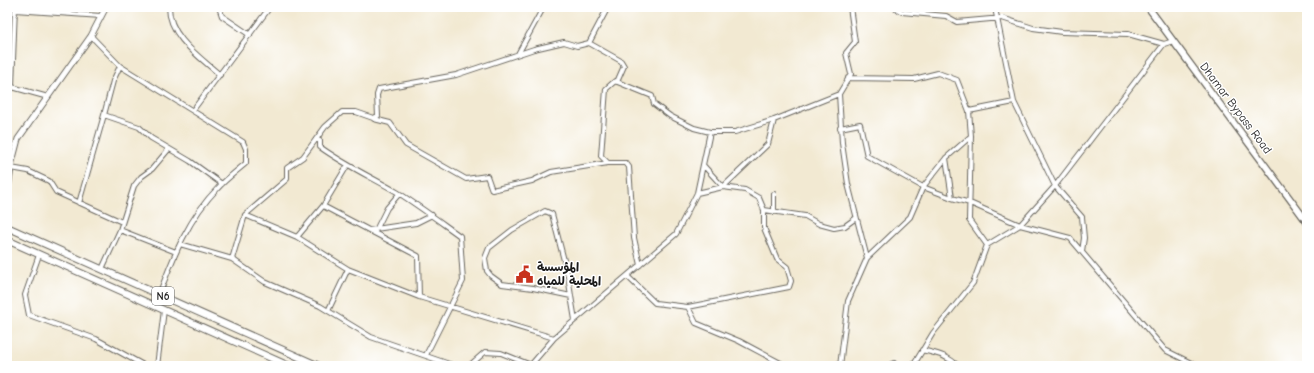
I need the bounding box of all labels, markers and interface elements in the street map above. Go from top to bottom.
street label: Dhamar Bypass Road [1197,60,1275,156]
place label: المؤسسة المحلية للمياه [537,260,601,288]
public building icon: المؤسسة المحلية للمياه [514,264,534,284]
road number: N6 [152,287,174,305]

